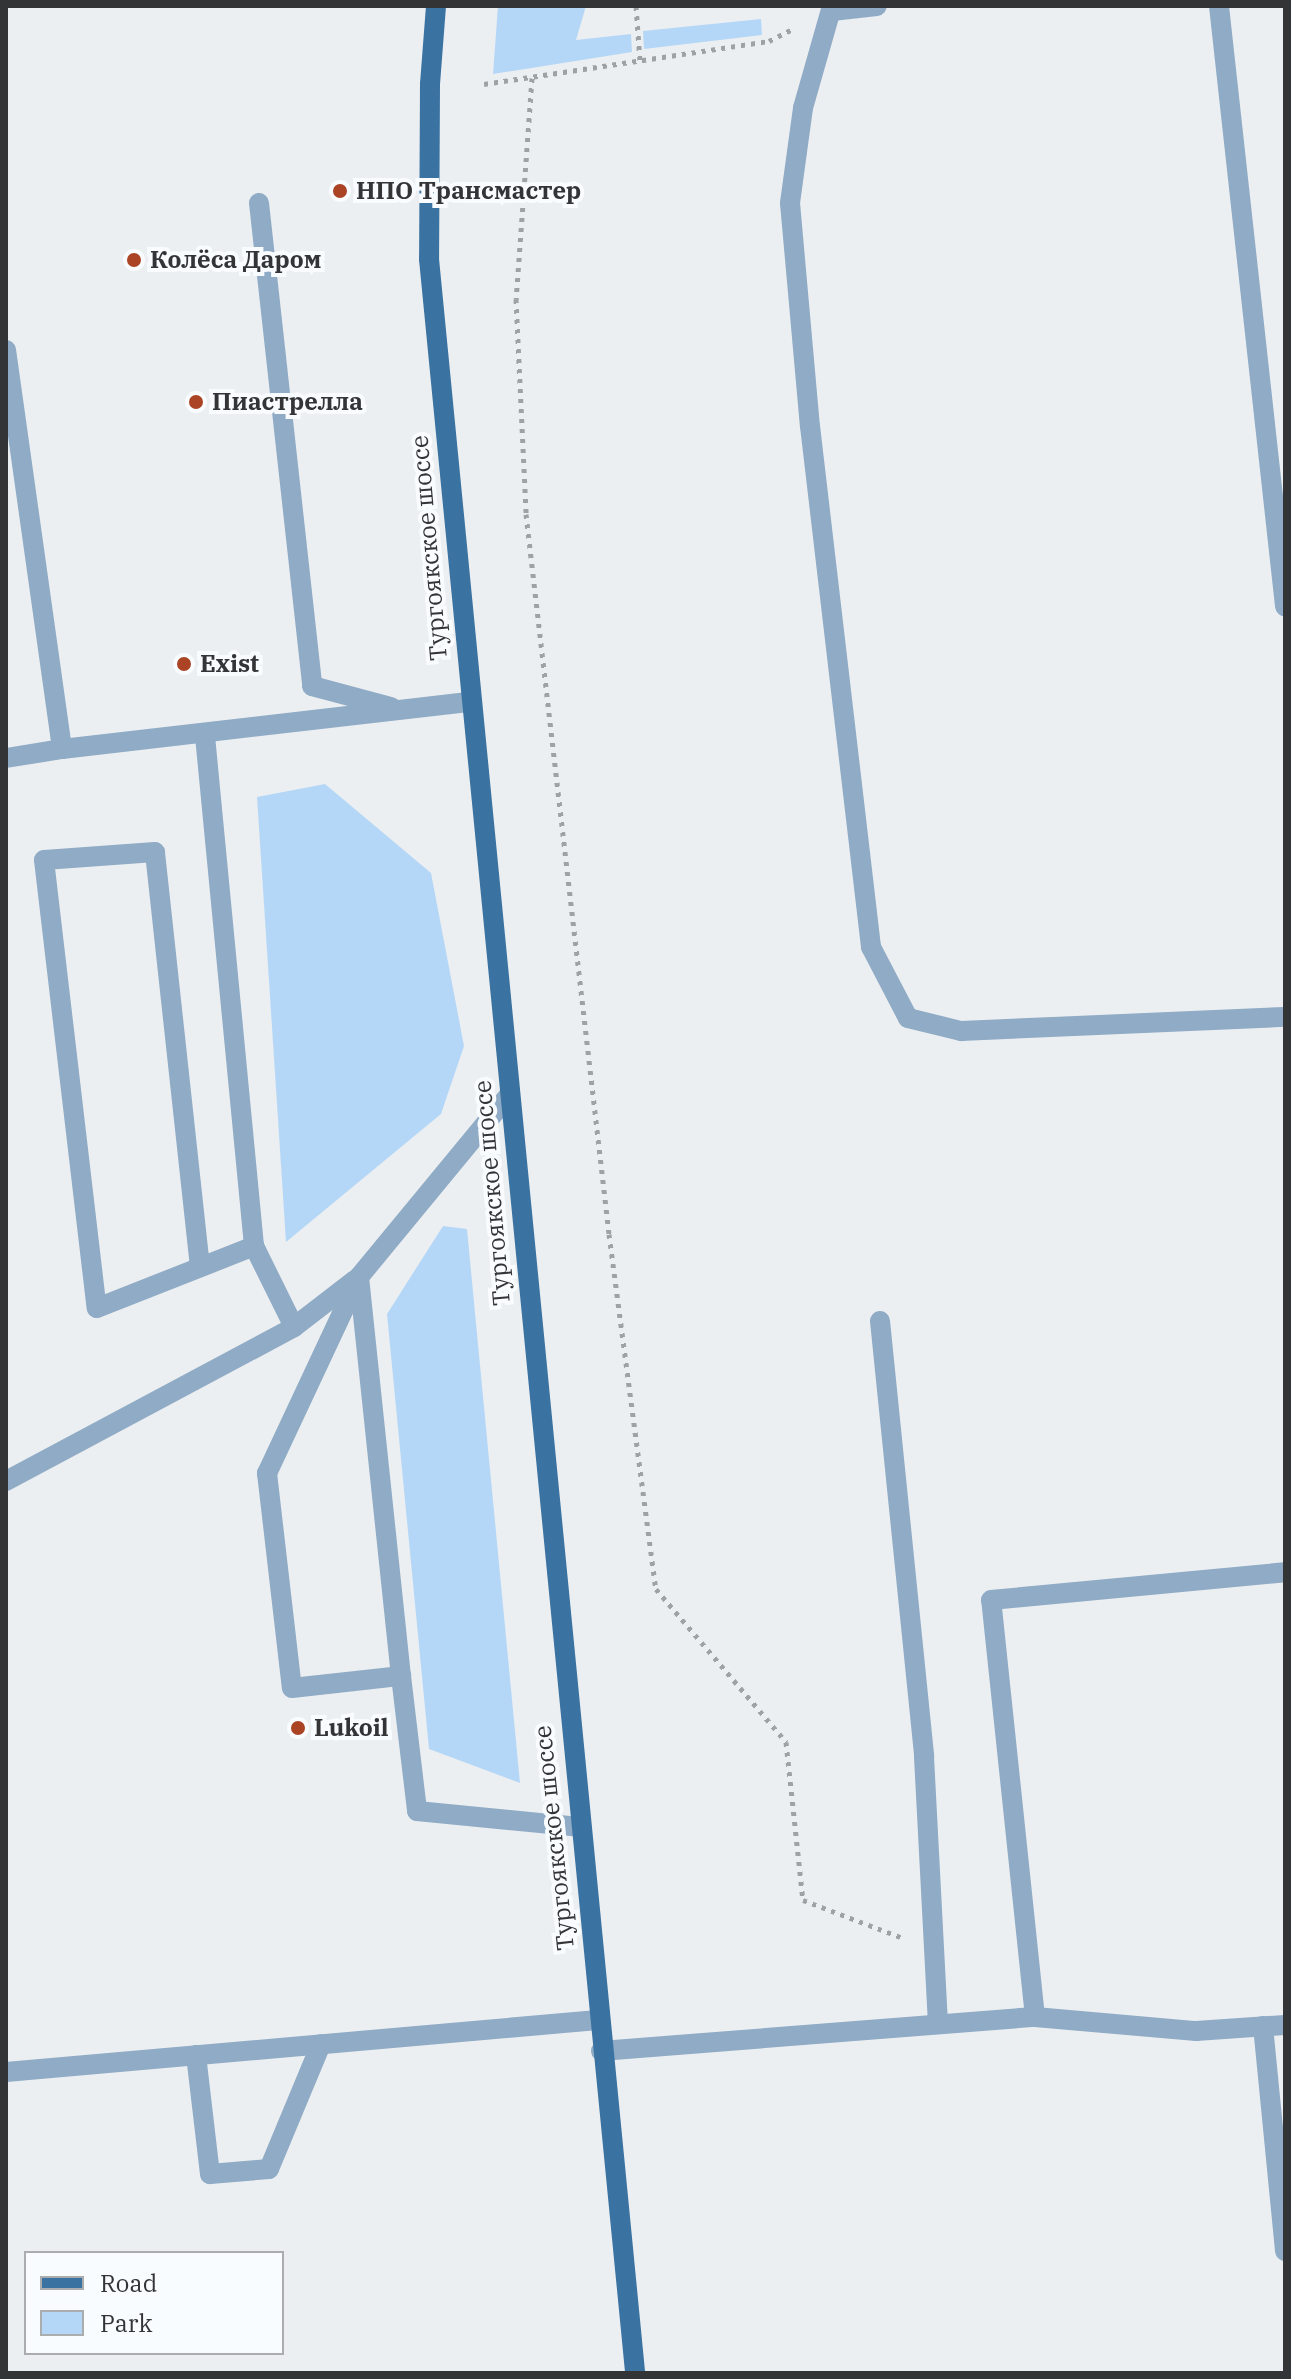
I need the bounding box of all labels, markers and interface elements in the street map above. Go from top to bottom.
place label: НПО Трансмастер [356,177,581,205]
marker: НПО Трансмастер [331,182,349,200]
place label: Колёса Даром [150,246,321,274]
marker: Колёса Даром [125,251,143,269]
place label: Пиастрелла [212,388,363,416]
marker: Пиастрелла [187,393,205,411]
street label: Тургоякское шоссе [405,434,453,662]
place label: Exist [200,650,259,678]
marker: Exist [175,655,193,673]
street label: Тургоякское шоссе [468,1079,516,1307]
place label: Lukoil [314,1714,389,1742]
marker: Lukoil [289,1719,307,1737]
street label: Тургоякское шоссе [528,1724,580,1952]
legend [24,2251,284,2355]
text: Road [100,2267,157,2299]
text: Park [100,2307,152,2339]

